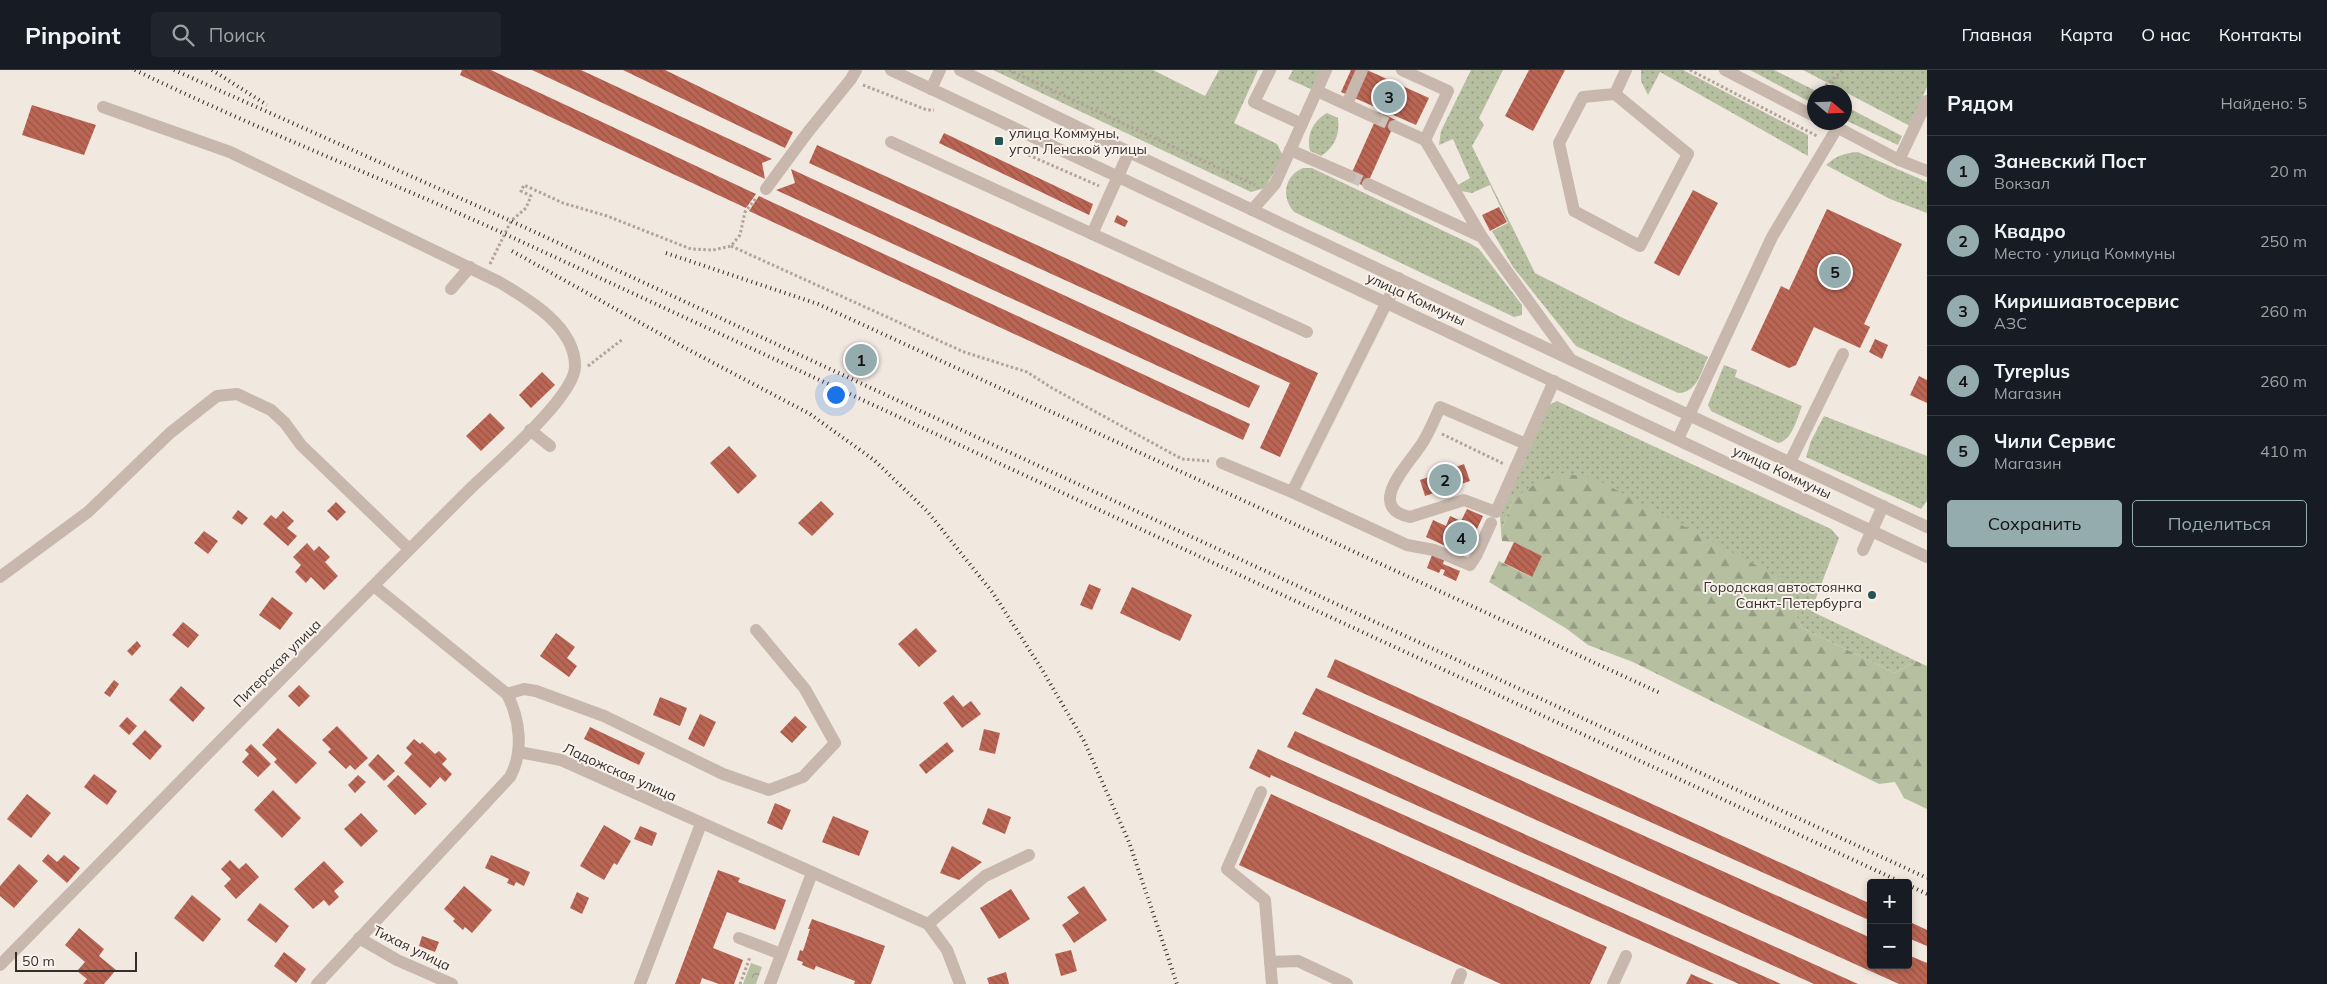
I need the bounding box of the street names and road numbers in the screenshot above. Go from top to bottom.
street label: улица Коммуны [1364,268,1468,330]
street label: улица Коммуны [1730,441,1834,503]
street label: Питерская улица [229,615,325,711]
street label: Ладожская улица [560,739,680,805]
street label: Тихая улица [370,922,454,974]

